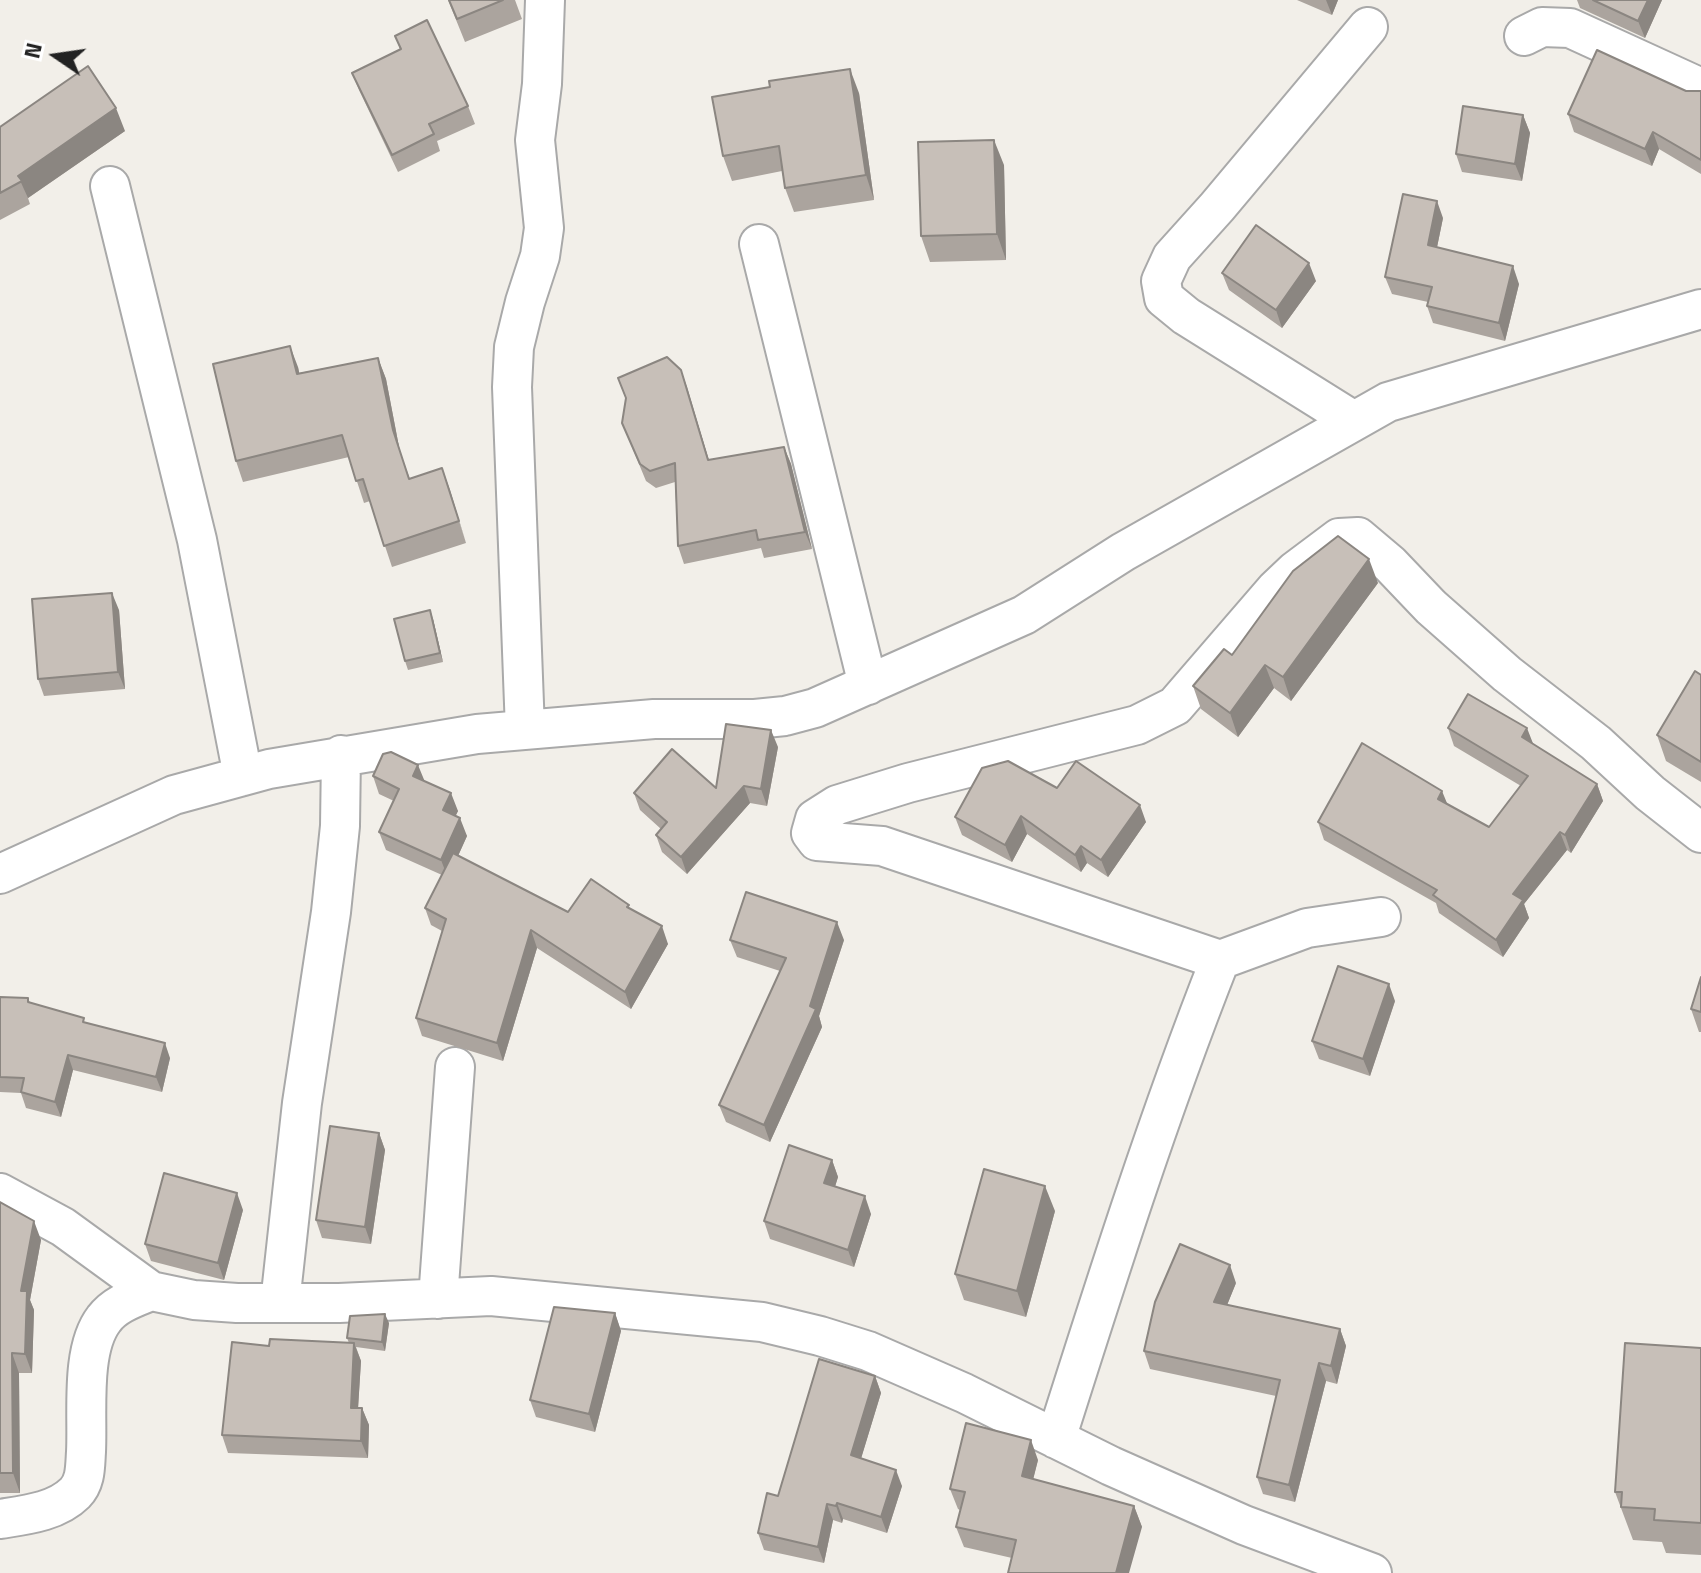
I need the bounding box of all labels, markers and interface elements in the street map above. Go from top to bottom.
north arrow [16,16,96,96]
text: N [14,39,51,62]

